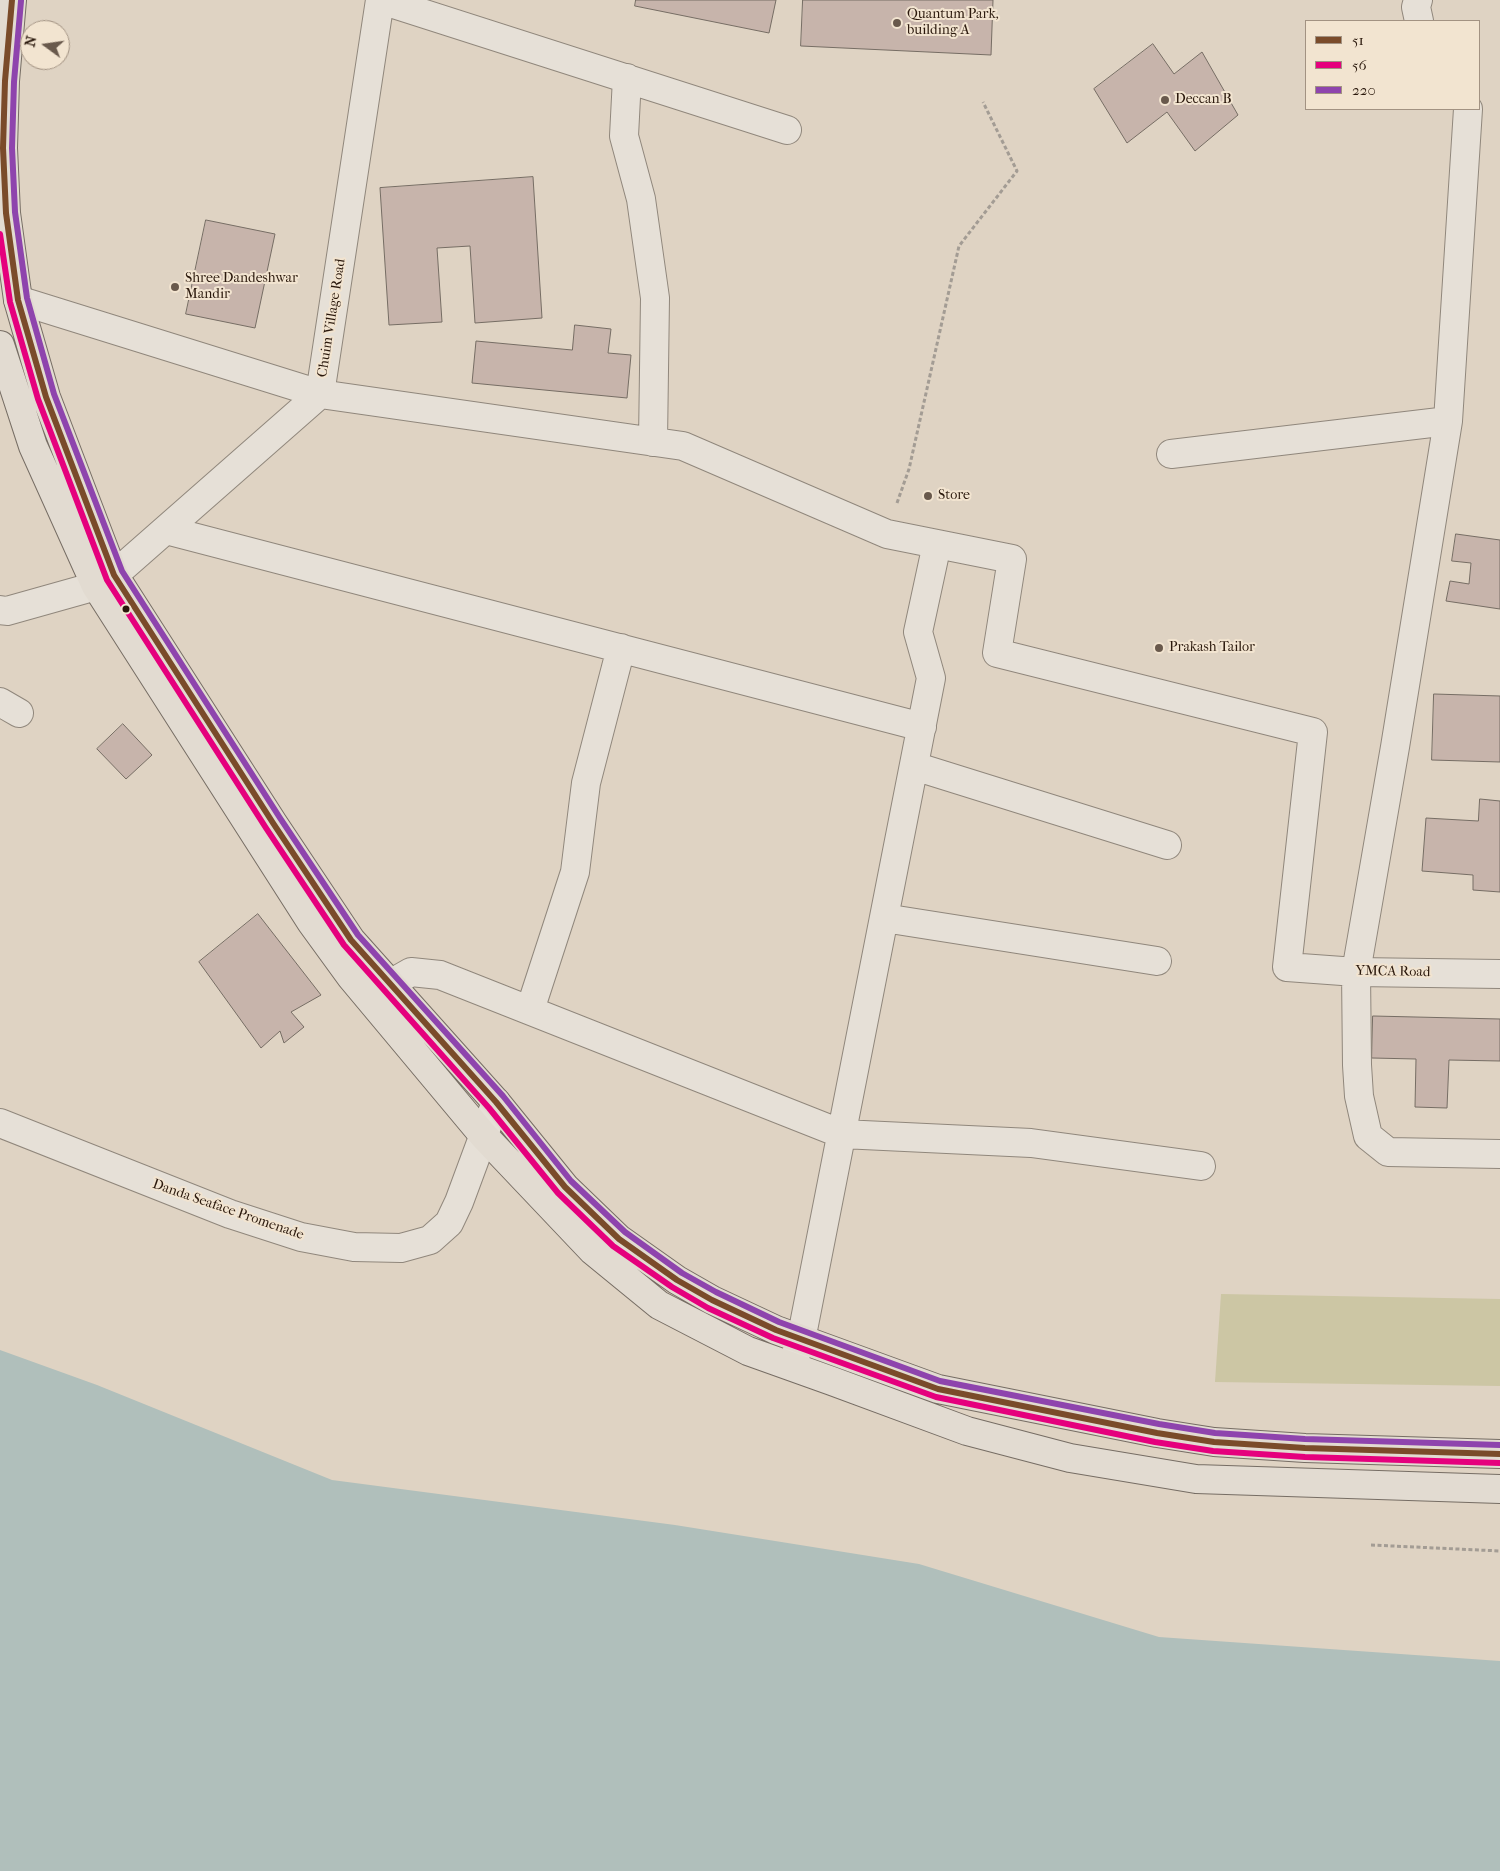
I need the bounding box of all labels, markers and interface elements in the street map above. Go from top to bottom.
place label: Quantum Park, building A [907,7,999,40]
marker: Quantum Park, building A [891,17,903,29]
north arrow [20,20,70,70]
legend [1305,20,1480,110]
text: 51 [1352,31,1364,49]
text: N [21,34,40,49]
text: 56 [1352,56,1367,74]
text: 220 [1352,81,1376,99]
place label: Deccan B [1175,92,1232,108]
marker: Deccan B [1159,94,1171,106]
street label: Chuim Village Road [314,258,350,378]
place label: Shree Dandeshwar Mandir [185,271,298,304]
marker: Shree Dandeshwar Mandir [169,281,181,293]
place label: Store [938,488,970,504]
marker: Store [922,490,934,502]
unlabelled marker [121,604,131,614]
place label: Prakash Tailor [1169,640,1255,656]
marker: Prakash Tailor [1153,642,1165,654]
street label: YMCA Road [1355,963,1431,981]
street label: Danda Seaface Promenade [150,1176,306,1244]

